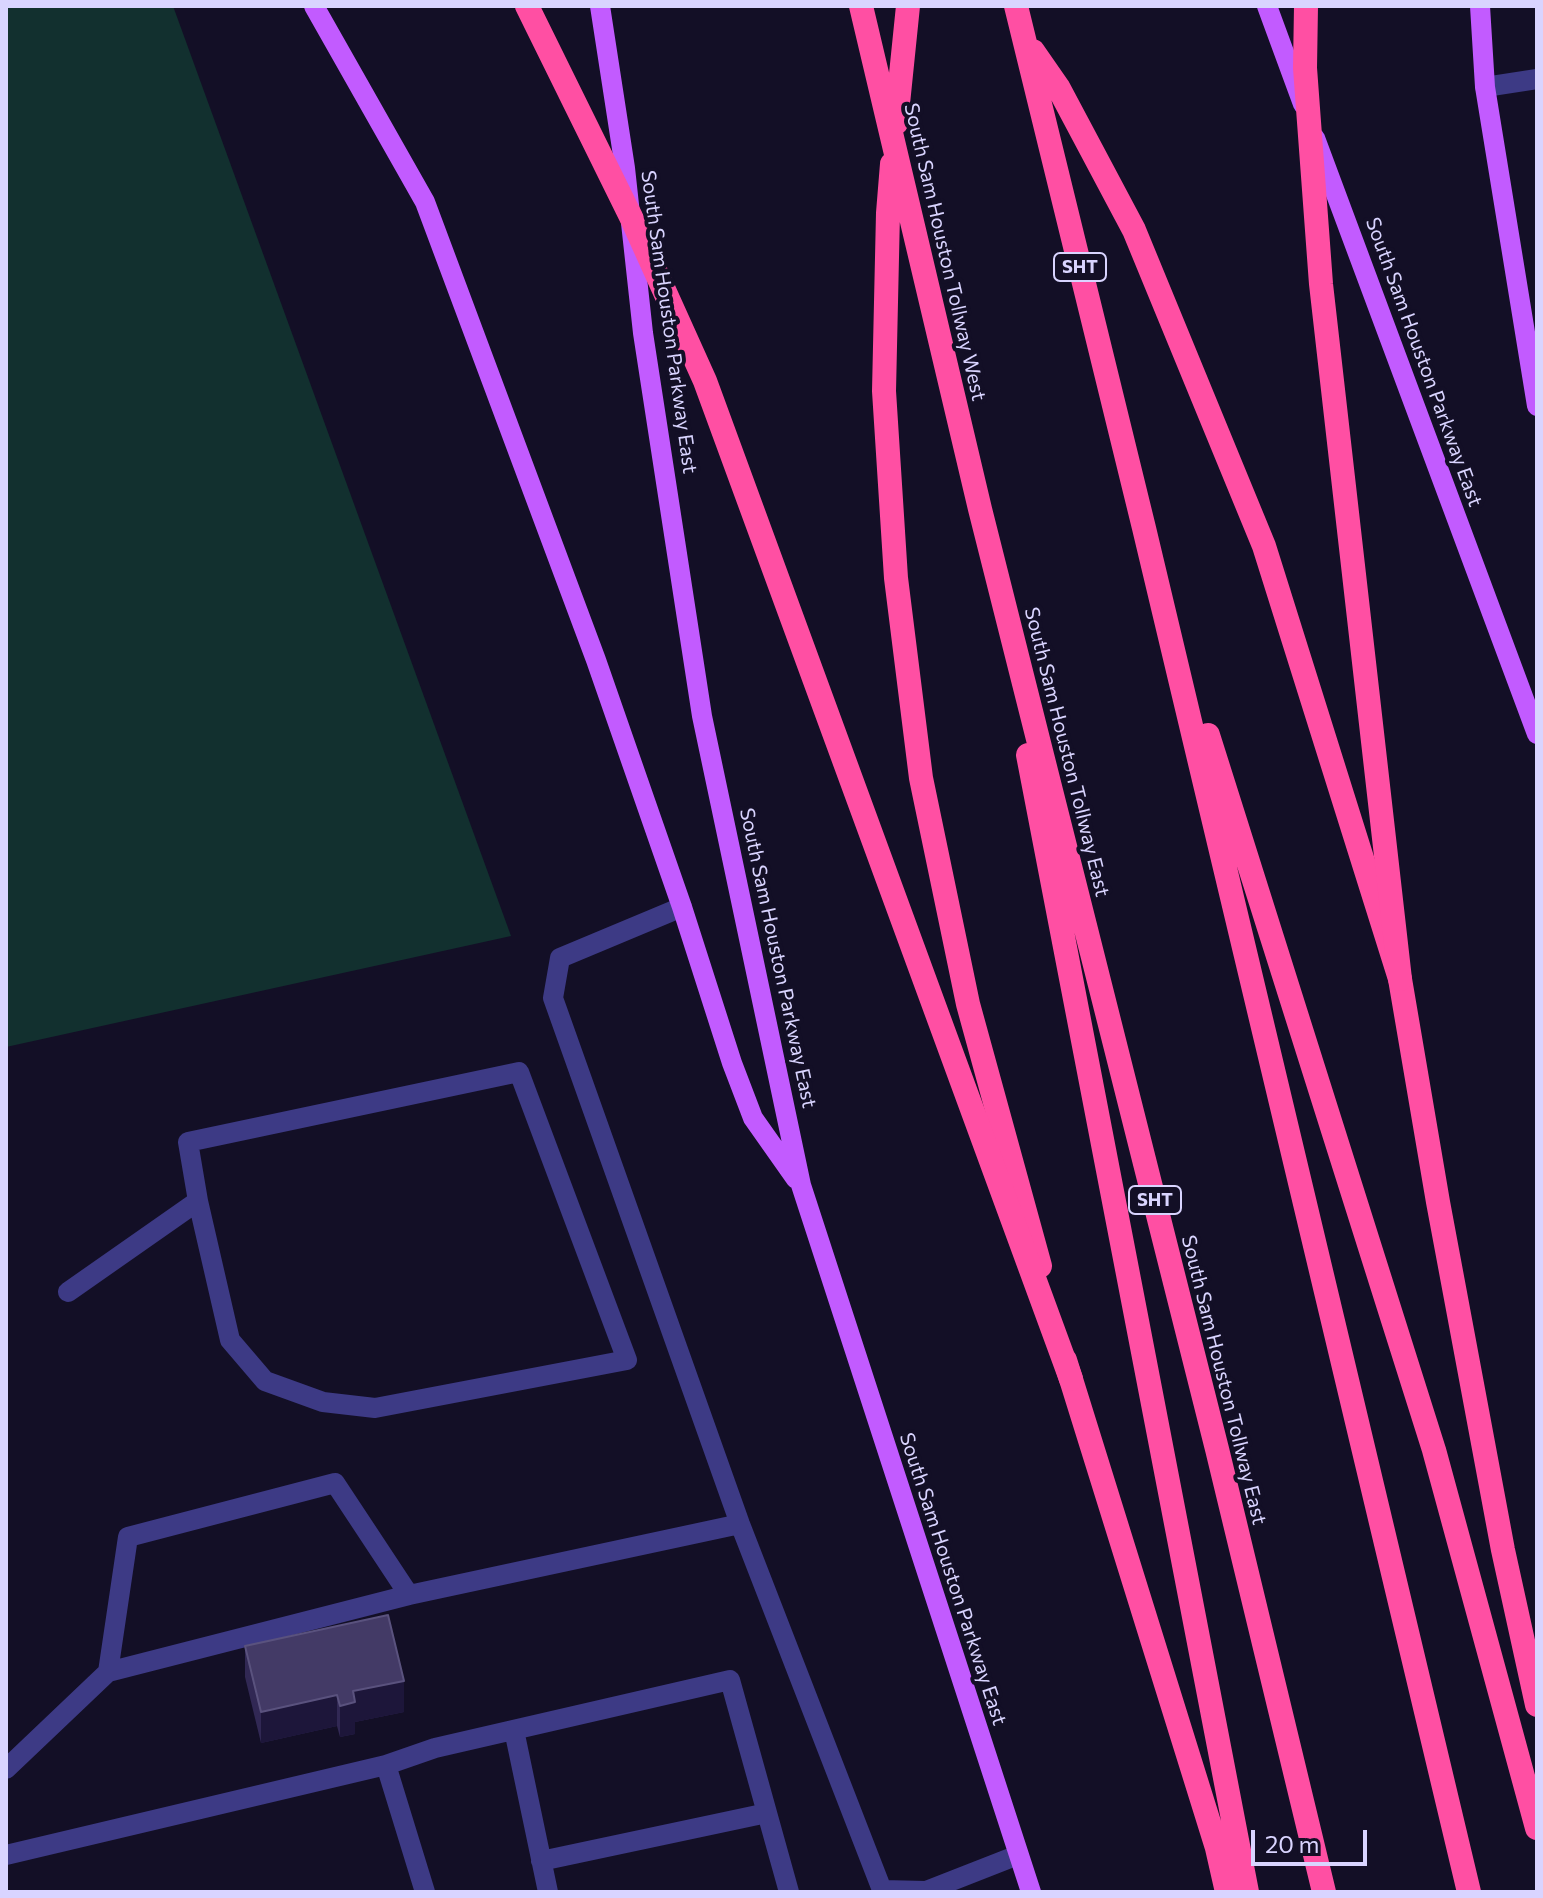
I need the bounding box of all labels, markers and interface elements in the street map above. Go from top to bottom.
street label: South Sam Houston Tollway West [899,101,991,403]
street label: South Sam Houston Parkway East [636,169,702,475]
street label: South Sam Houston Parkway East [1360,214,1488,510]
road number: SHT [1054,253,1106,281]
street label: South Sam Houston Tollway East [1019,605,1115,899]
street label: South Sam Houston Parkway East [734,806,822,1110]
road number: SHT [1129,1186,1181,1214]
street label: South Sam Houston Tollway East [1176,1233,1272,1527]
street label: South Sam Houston Parkway East [894,1430,1012,1728]
scale bar [1255,1814,1371,1864]
text: 20 m [1265,1829,1319,1858]

